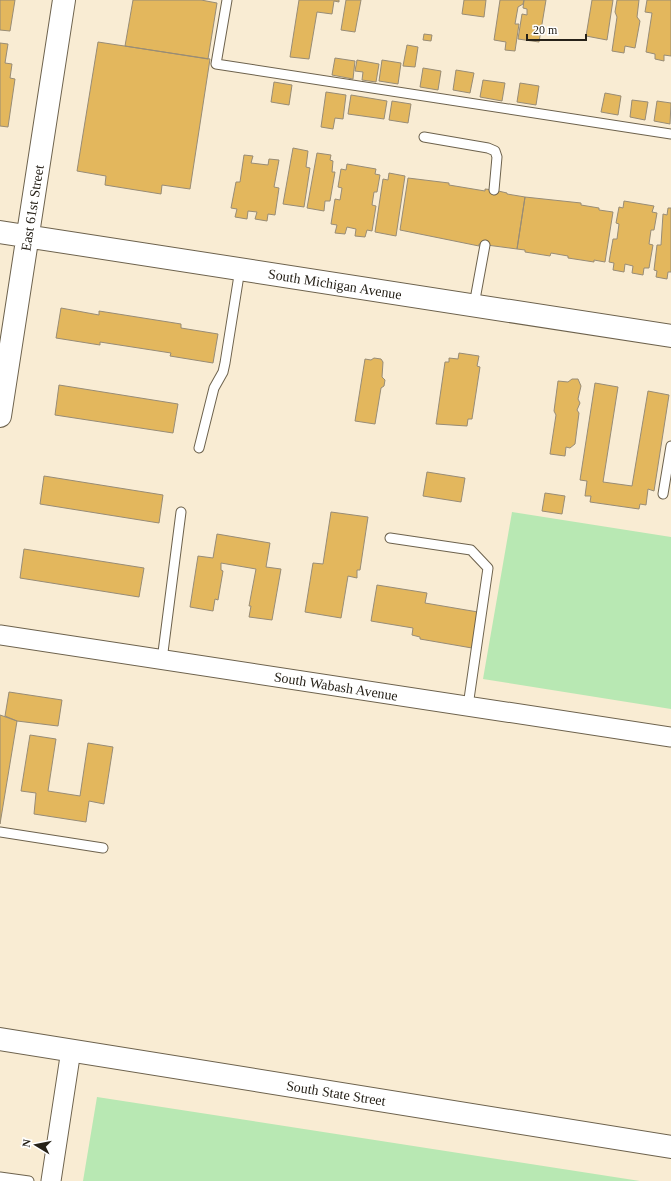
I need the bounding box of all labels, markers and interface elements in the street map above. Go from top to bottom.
scale bar [527,16,586,42]
text: 20 m [533,23,558,37]
street label: East 61st Street [18,164,47,252]
street label: South Michigan Avenue [267,267,403,302]
street label: South Wabash Avenue [273,669,399,704]
street label: South State Street [285,1078,387,1109]
north arrow [16,1125,56,1165]
text: N [20,1138,33,1148]

